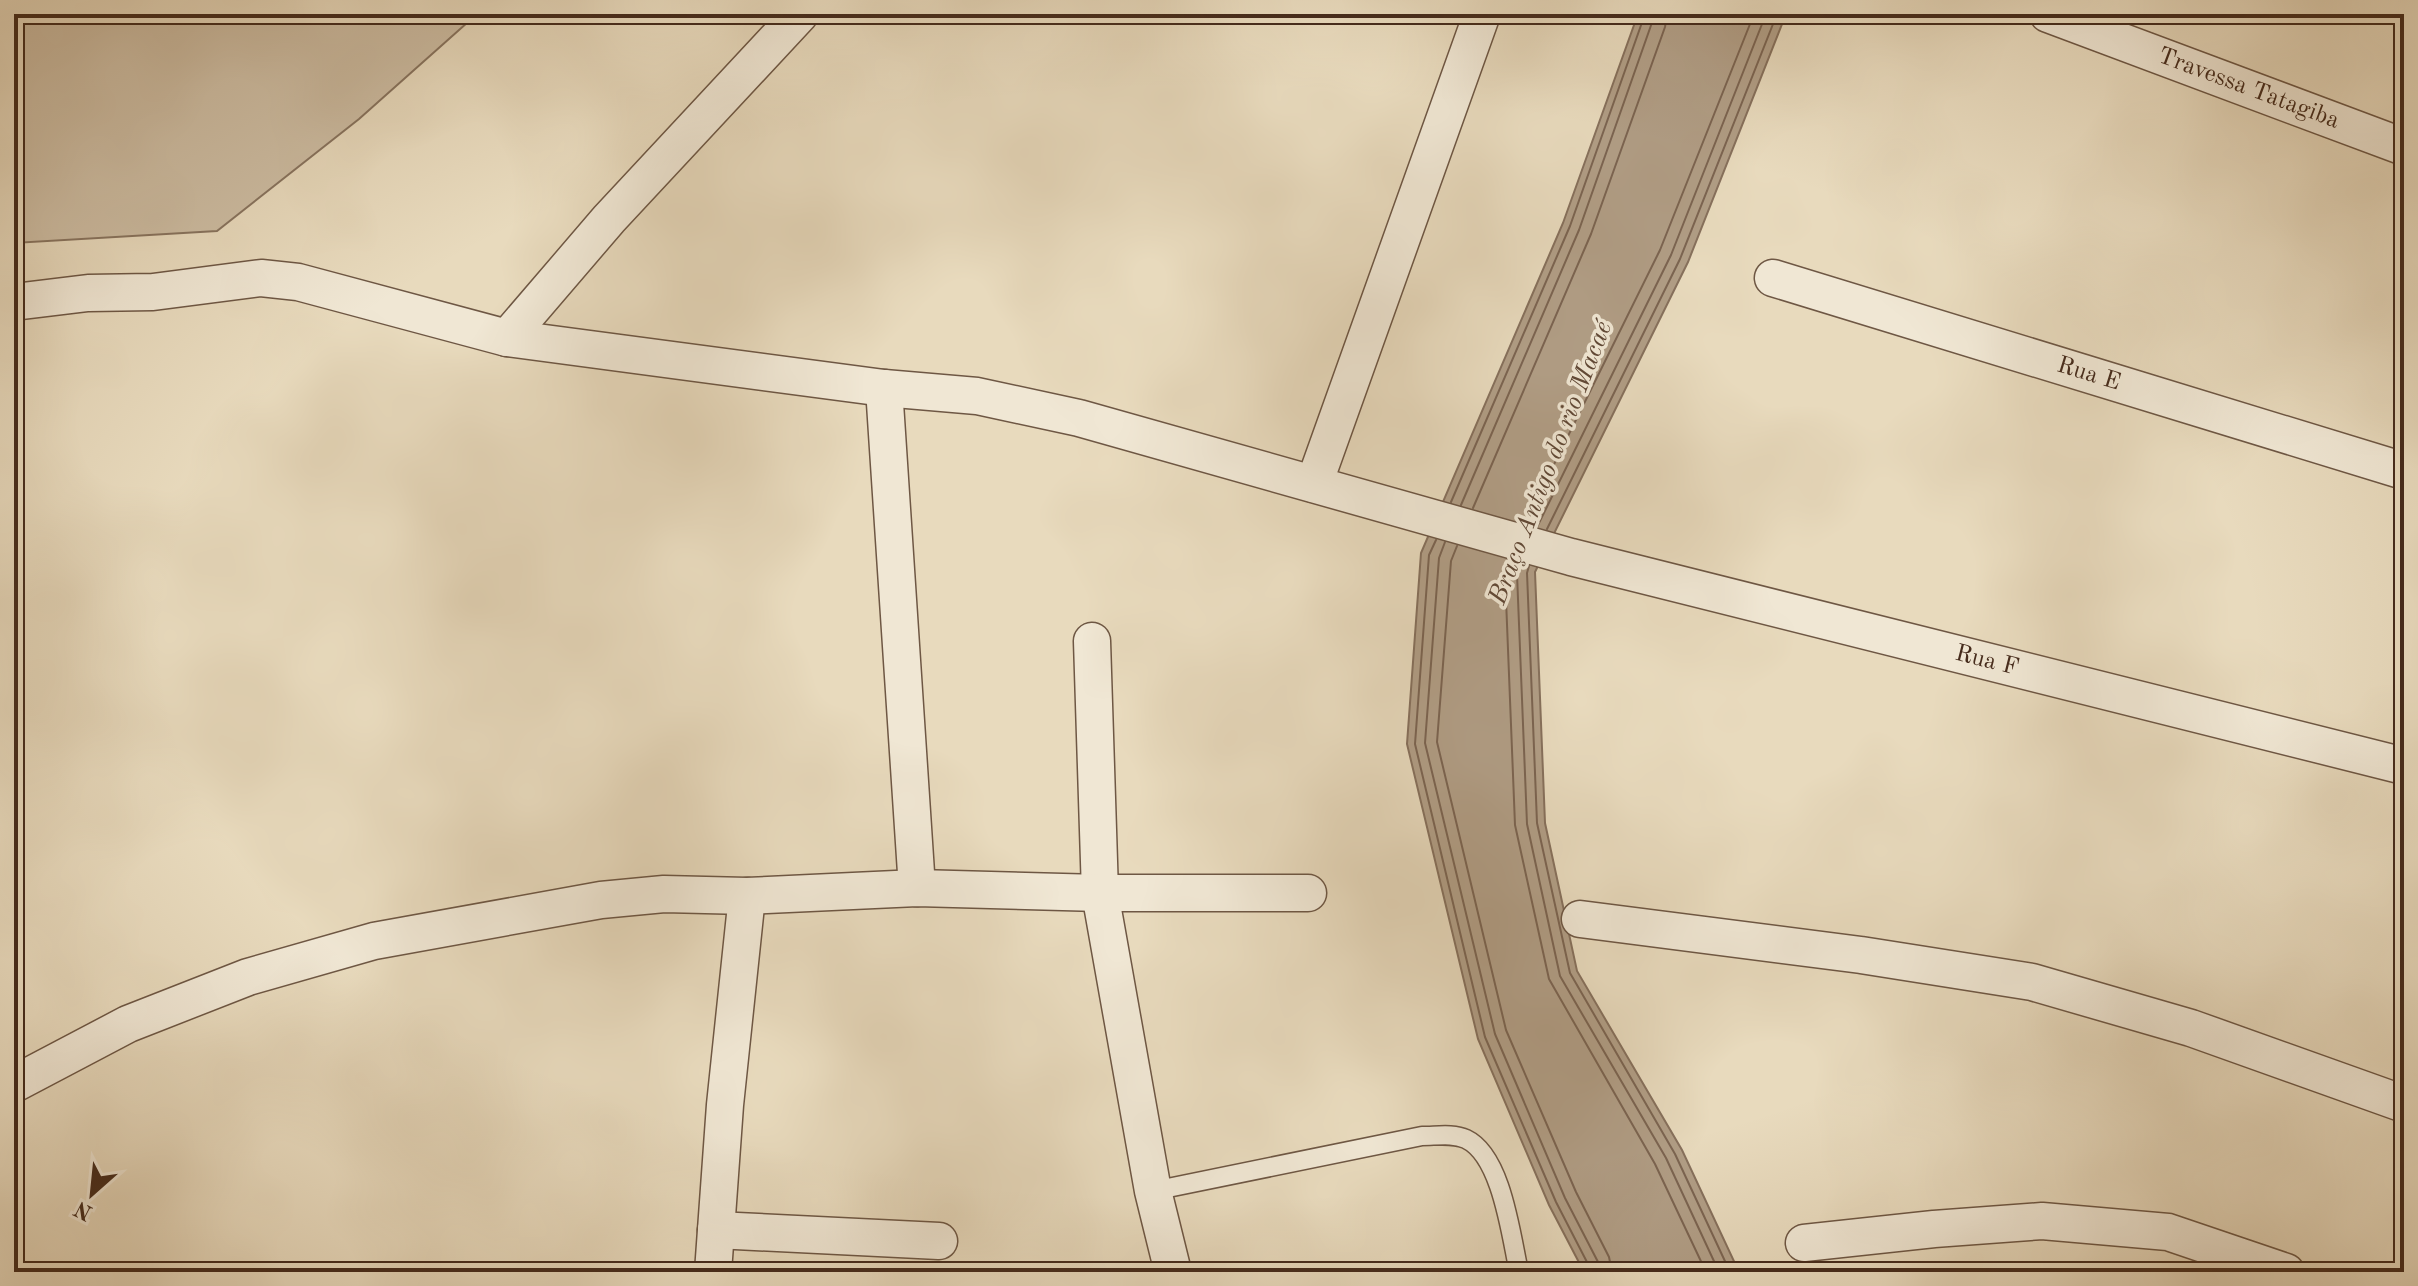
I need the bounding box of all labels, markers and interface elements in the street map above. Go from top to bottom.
street label: Travessa Tatagiba [2154,44,2343,134]
water label: Braço Antigo do rio Macaé [1485,316,1618,609]
street label: Rua E [2054,354,2123,396]
street label: Rua F [1952,642,2021,681]
north arrow [52,1154,132,1234]
text: N [71,1196,96,1224]

